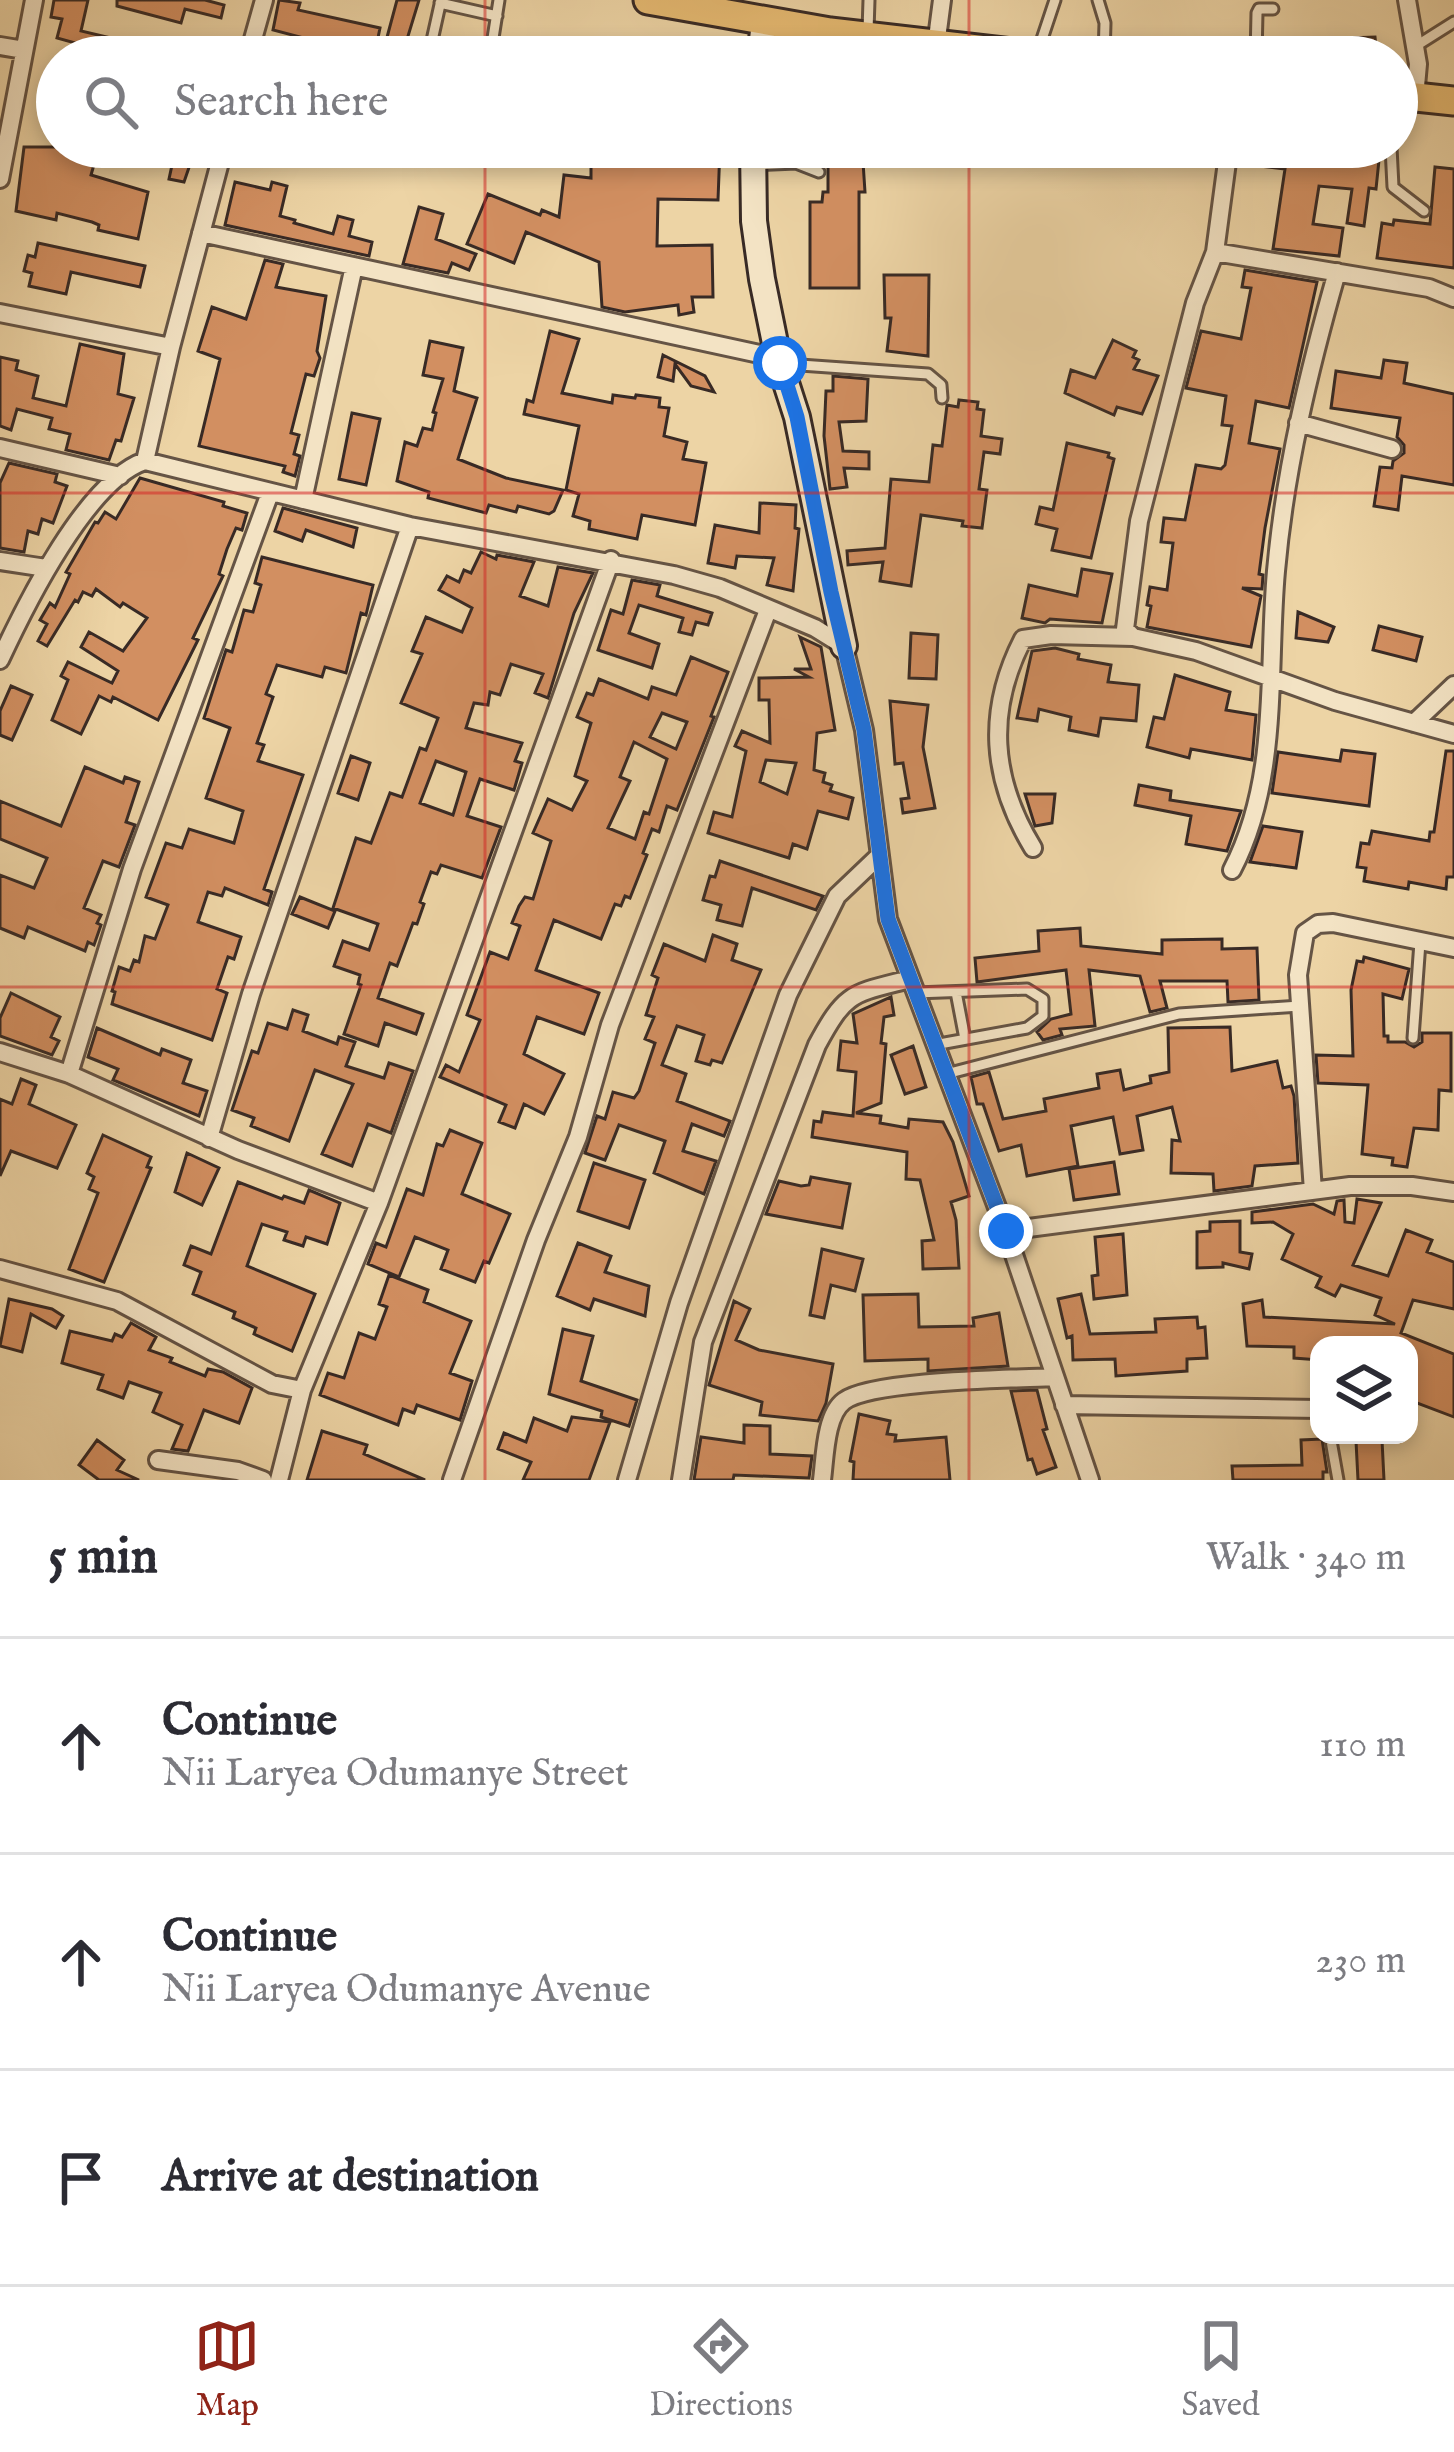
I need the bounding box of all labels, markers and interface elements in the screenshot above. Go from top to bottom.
search box [36,36,1418,168]
icon: search [78,69,144,135]
text: Search here [174,74,388,131]
route start [753,336,807,390]
route end [979,1204,1033,1258]
map controls [1310,1336,1418,1444]
button: layers [1310,1336,1418,1444]
text: 5 min [48,1526,158,1591]
text: Walk · 340 m [1206,1534,1406,1583]
text: Continue [162,1693,337,1750]
icon: ahead [48,1713,114,1779]
text: 110 m [1319,1721,1406,1770]
text: Nii Laryea Odumanye Street [162,1750,628,1799]
text: Continue [162,1909,337,1966]
icon: ahead [48,1929,114,1995]
text: 230 m [1315,1937,1406,1986]
text: Nii Laryea Odumanye Avenue [162,1966,651,2015]
icon: arrive [48,2145,114,2211]
text: Arrive at destination [162,2149,539,2206]
tab: Map [194,2313,260,2427]
tab: Directions [649,2313,793,2427]
tab: Saved [1182,2313,1260,2427]

